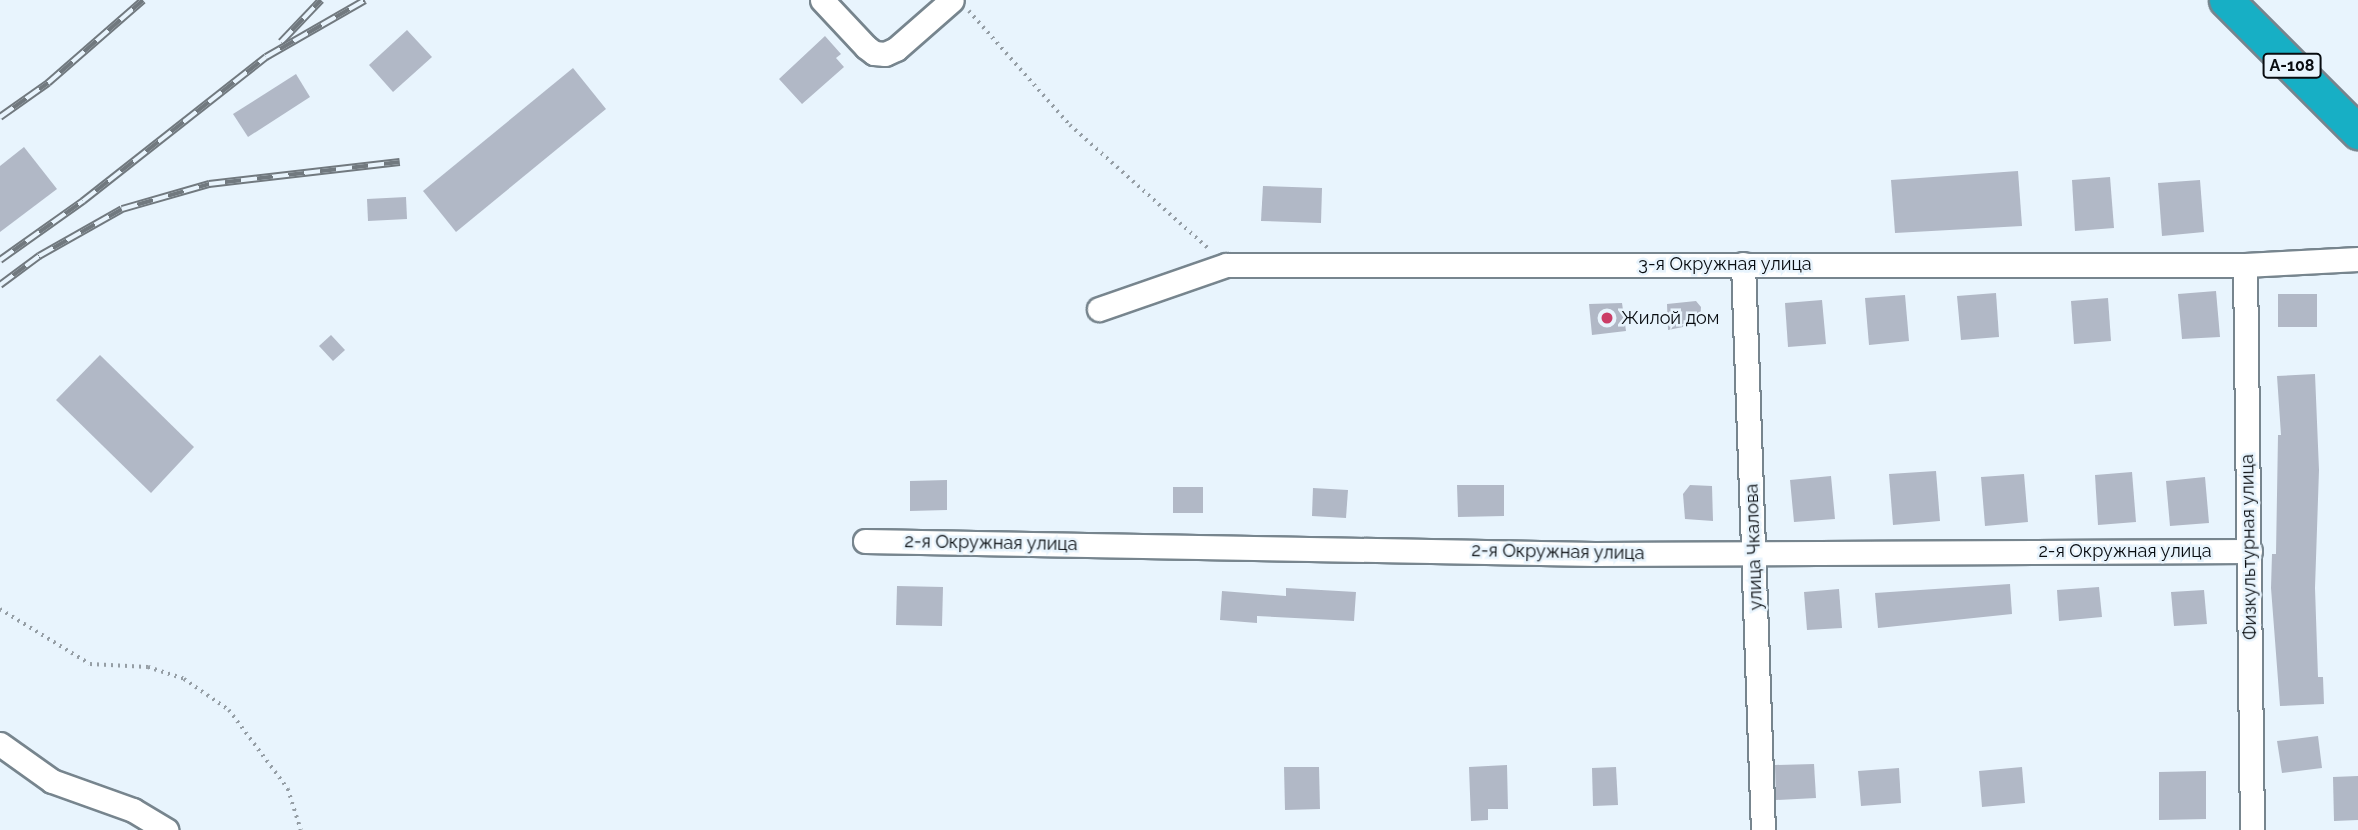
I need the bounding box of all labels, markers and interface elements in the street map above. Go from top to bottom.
road number: А-108 [2262,54,2322,78]
street label: 3-я Окружная улица [1638,253,1812,275]
place label: Жилой дом [1621,307,1719,329]
marker: Жилой дом [1599,310,1615,326]
street label: Физкультурная улица [2237,454,2261,640]
street label: улица Чкалова [1741,483,1767,611]
street label: 2-я Окружная улица [904,531,1078,555]
street label: 2-я Окружная улица [1471,540,1645,564]
street label: 2-я Окружная улица [2038,540,2212,562]

